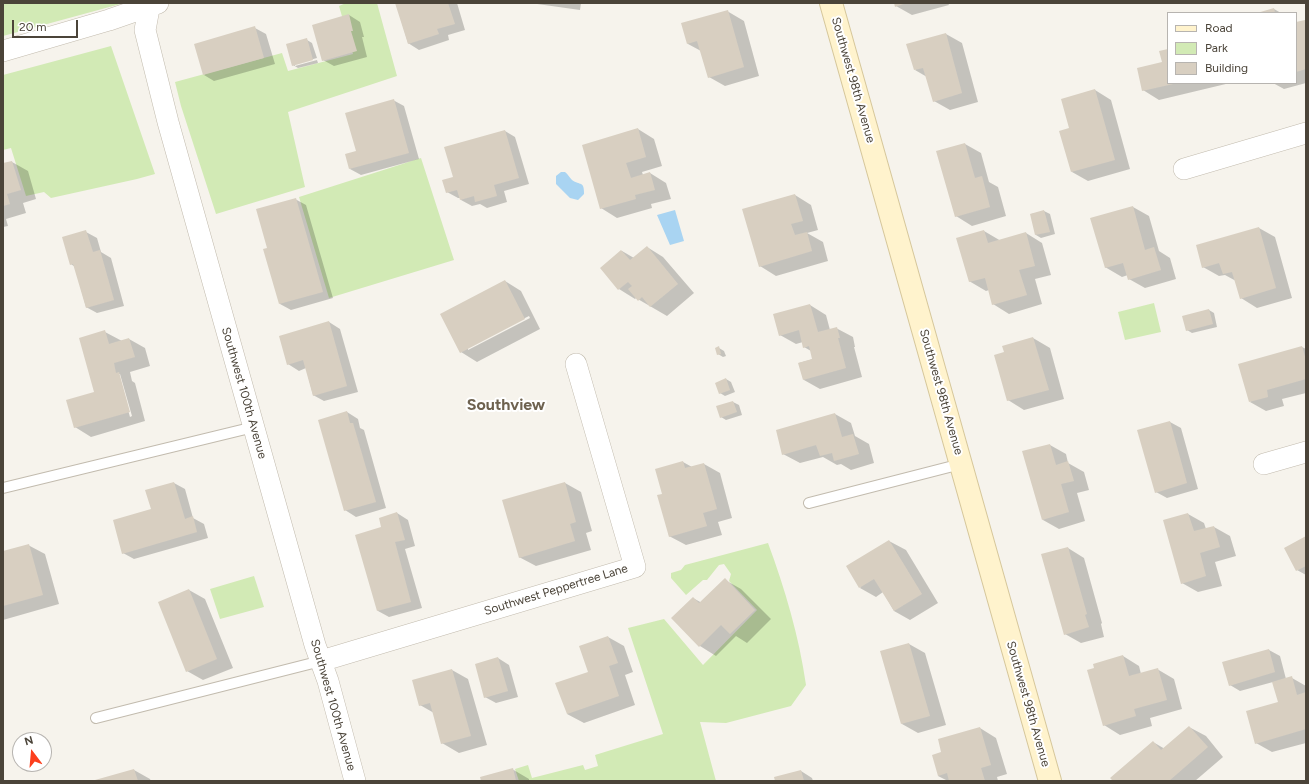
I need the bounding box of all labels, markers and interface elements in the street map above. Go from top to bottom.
scale bar [14,12,80,38]
legend [1167,12,1297,84]
street label: Southwest 98th Avenue [828,16,878,144]
text: 20 m [19,20,47,34]
text: Road [1205,21,1233,35]
text: Park [1205,41,1228,55]
text: Building [1205,61,1248,75]
street label: Southwest 100th Avenue [218,326,270,460]
street label: Southwest 98th Avenue [916,328,966,456]
district label: Southview [467,395,545,415]
street label: Southwest Peppertree Lane [482,561,630,619]
street label: Southwest 100th Avenue [307,638,359,772]
street label: Southwest 98th Avenue [1003,640,1053,768]
north arrow [12,732,52,772]
text: N [23,734,35,748]

